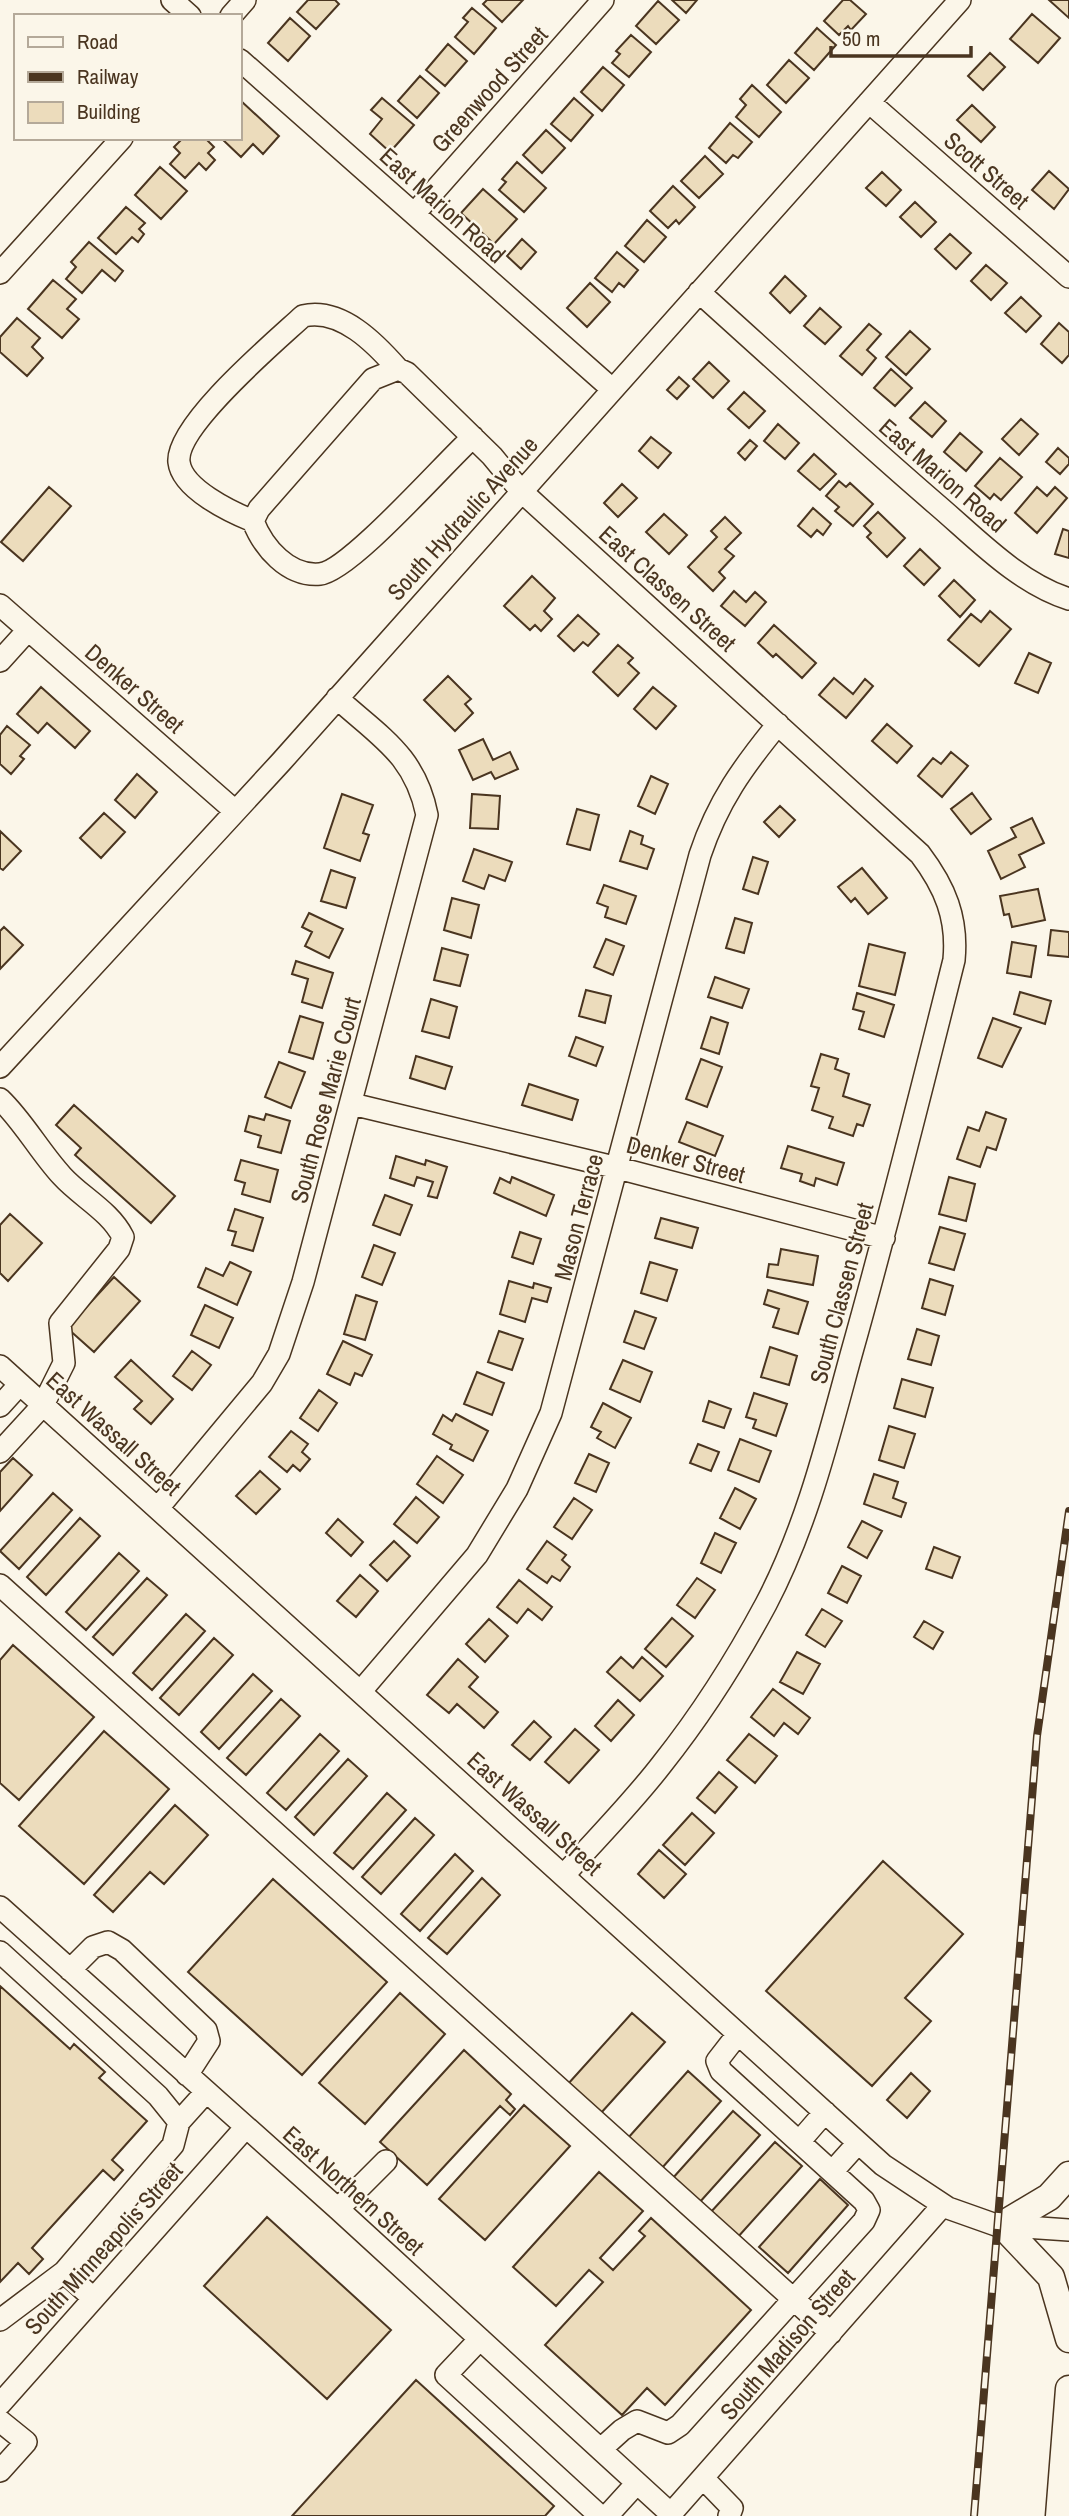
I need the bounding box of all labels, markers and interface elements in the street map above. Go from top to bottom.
legend [14,14,242,140]
scale bar [831,14,971,58]
street label: Greenwood Street [424,19,555,159]
text: 50 m [842,24,880,53]
text: Road [77,27,118,56]
text: Railway [77,62,139,91]
text: Building [77,97,141,126]
street label: Scott Street [938,124,1037,216]
street label: East Marion Road [373,140,513,270]
street label: East Marion Road [873,411,1013,539]
street label: South Hydraulic Avenue [380,429,544,607]
street label: East Classen Street [593,518,744,658]
street label: Denker Street [79,636,192,740]
street label: South Rose Marie Court [282,993,368,1207]
street label: Denker Street [623,1128,749,1190]
street label: Mason Terrace [546,1150,610,1284]
street label: South Classen Street [801,1199,881,1387]
street label: East Wassall Street [40,1364,189,1502]
street label: East Wassall Street [461,1744,610,1882]
street label: East Northern Street [277,2118,432,2262]
street label: South Minneapolis Street [17,2154,190,2341]
street label: South Madison Street [712,2261,862,2426]

